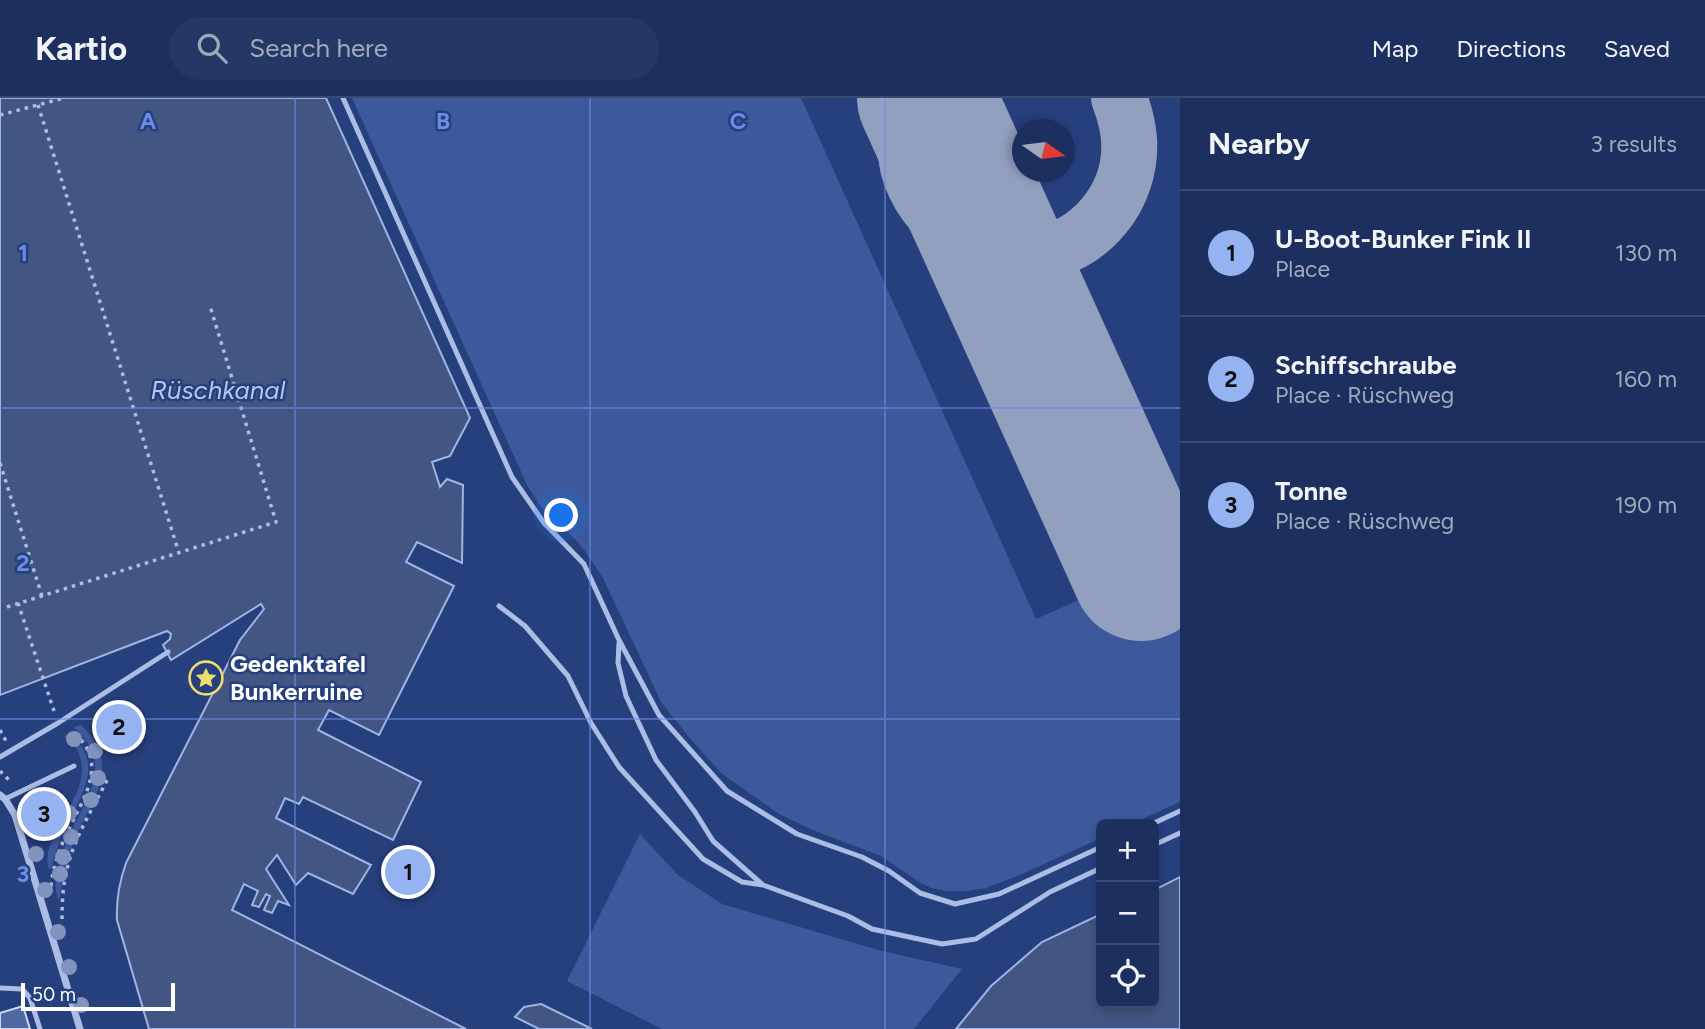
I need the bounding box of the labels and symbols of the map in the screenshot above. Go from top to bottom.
text: A [140,107,157,135]
text: B [436,107,450,135]
text: C [730,107,747,135]
north arrow [1012,119,1075,182]
text: 1 [18,239,28,267]
water label: Rüschkanal [151,374,286,406]
your location [544,498,578,532]
text: 2 [16,549,30,577]
place label: Gedenktafel Bunkerruine [230,649,366,706]
place icon: Gedenktafel Bunkerruine [187,659,225,697]
pin: 2 [96,701,142,753]
pin: 3 [21,788,67,840]
pin: 1 [385,846,431,898]
text: 3 [17,860,29,888]
scale bar [21,980,175,1012]

